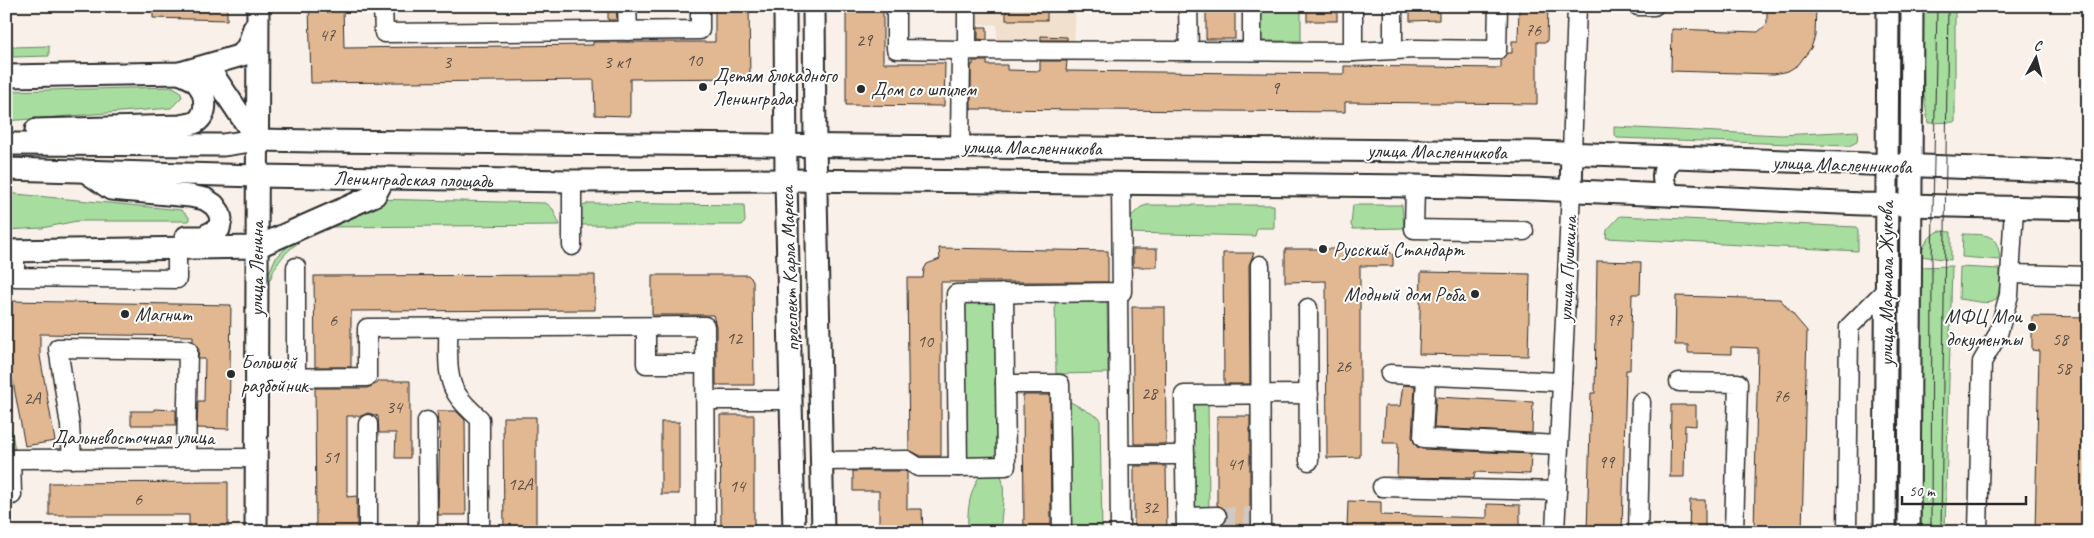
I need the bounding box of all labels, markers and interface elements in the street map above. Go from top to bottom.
house number: 76 [1525,19,1542,41]
house number: 47 [319,24,336,46]
house number: 29 [856,29,874,51]
north arrow [2012,32,2062,82]
text: С [2033,37,2044,55]
house number: 10 [686,49,704,71]
house number: 3 [443,51,453,73]
house number: 3 к1 [603,51,631,73]
place label: Детям блокадного Ленинграда [713,63,838,111]
place label: Дом со шпилем [871,77,977,102]
house number: 9 [1271,77,1281,99]
marker: Детям блокадного Ленинграда [697,81,709,93]
marker: Дом со шпилем [855,83,867,95]
street label: улица Масленникова [961,134,1104,161]
street label: улица Масленникова [1366,138,1509,165]
street label: улица Масленникова [1771,150,1914,179]
street label: Ленинградская площадь [333,166,494,193]
street label: проспект Карла Маркса [774,184,805,352]
street label: улица Маршала Жукова [1874,200,1899,367]
street label: улица Пушкина [1552,214,1583,323]
street label: улица Ленина [244,220,269,318]
place label: Русский Стандарт [1333,237,1466,262]
marker: Русский Стандарт [1317,243,1329,255]
place label: Модный дом Роба [1344,282,1467,307]
marker: Модный дом Роба [1469,288,1481,300]
place label: Магнит [135,302,193,327]
place label: МФЦ Мои документы [1944,304,2023,352]
marker: Магнит [119,308,131,320]
house number: 6 [329,309,338,331]
house number: 97 [1606,309,1623,331]
marker: МФЦ Мои документы [2026,321,2038,333]
house number: 12 [726,327,744,349]
house number: 58 [2052,328,2070,350]
house number: 10 [917,330,935,352]
place label: Большой разбойник [241,350,309,398]
house number: 26 [1335,355,1352,377]
house number: 58 [2055,357,2073,379]
marker: Большой разбойник [225,368,237,380]
house number: 28 [1141,382,1159,404]
house number: 76 [1773,385,1790,407]
house number: 2А [23,387,42,409]
house number: 34 [386,396,404,418]
street label: Дальневосточная улица [52,425,216,450]
house number: 51 [323,446,340,468]
house number: 99 [1598,451,1616,473]
house number: 41 [1227,453,1244,475]
house number: 12А [507,473,534,495]
scale bar [1902,473,2025,505]
house number: 14 [729,475,747,497]
text: 50 m [1909,482,1936,501]
house number: 6 [134,488,143,510]
house number: 32 [1142,496,1160,518]

